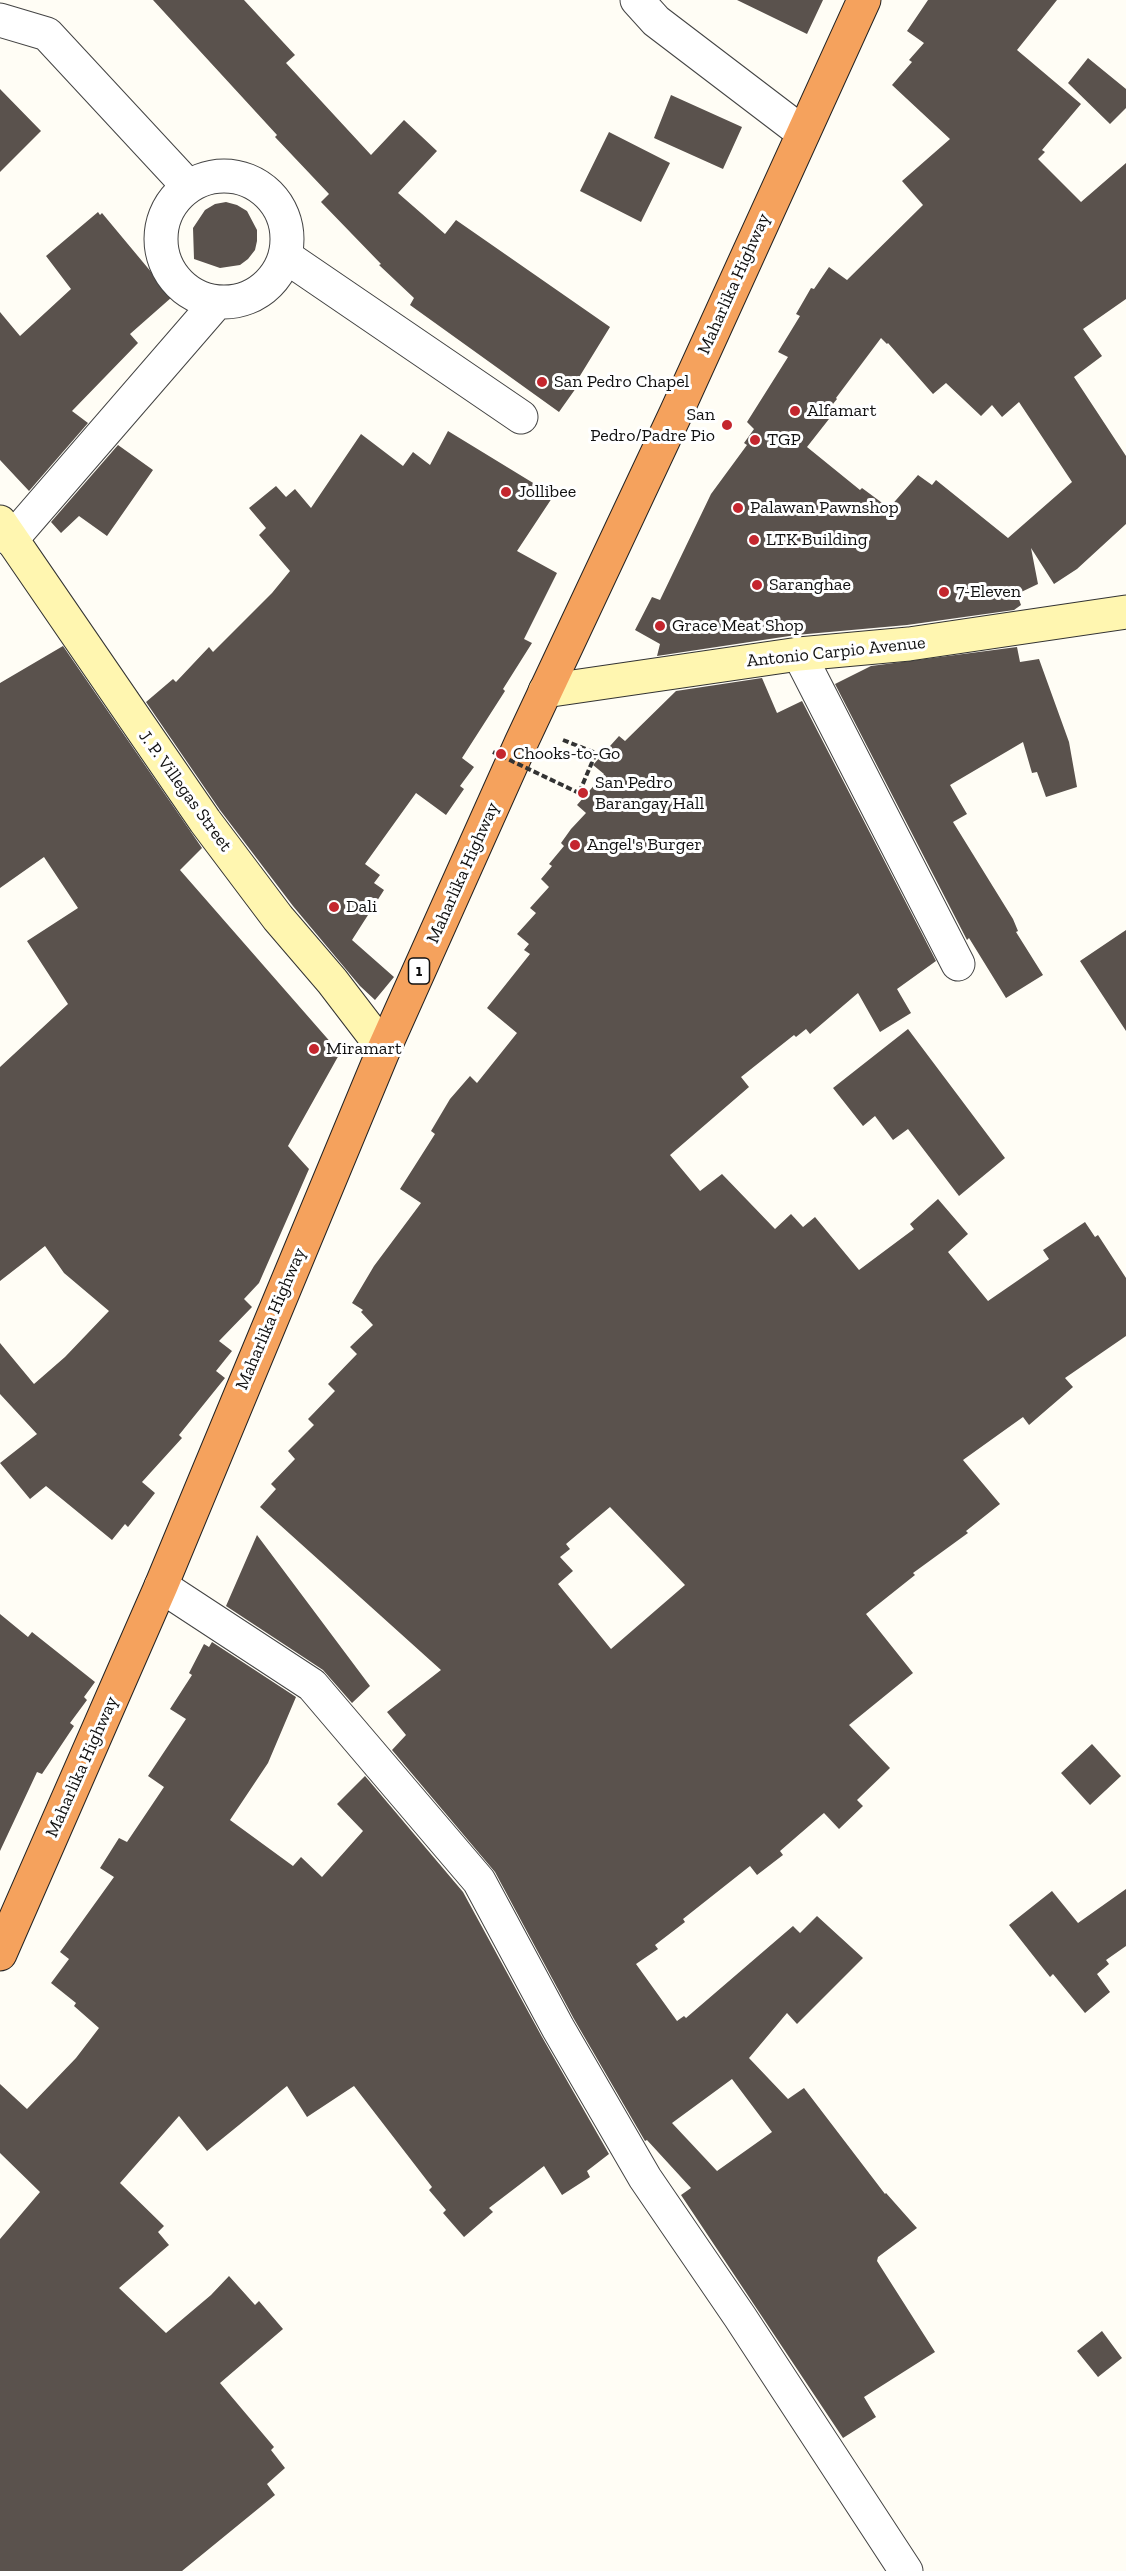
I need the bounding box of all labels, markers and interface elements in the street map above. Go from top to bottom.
street label: Maharlika Highway [693,210,775,358]
place label: San Pedro Chapel [554,371,689,393]
marker: San Pedro Chapel [535,375,549,389]
place label: Alfamart [807,400,876,422]
place label: San Pedro/Padre Pio [590,404,715,446]
marker: Alfamart [788,404,802,418]
marker: San Pedro/Padre Pio [720,418,734,432]
place label: TGP [767,429,801,451]
marker: TGP [748,433,762,447]
place label: Jollibee [518,481,576,503]
marker: Jollibee [499,485,513,499]
place label: Palawan Pawnshop [750,497,899,519]
marker: Palawan Pawnshop [731,501,745,515]
place label: LTK Building [766,529,868,551]
marker: LTK Building [747,533,761,547]
place label: Saranghae [769,574,851,596]
marker: Saranghae [750,578,764,592]
place label: 7-Eleven [956,581,1021,603]
marker: 7-Eleven [937,585,951,599]
place label: Grace Meat Shop [672,615,804,637]
marker: Grace Meat Shop [653,619,667,633]
street label: Antonio Carpio Avenue [745,632,927,672]
street label: J. P. Villegas Street [134,726,236,856]
place label: Chooks-to-Go [513,743,620,765]
marker: Chooks-to-Go [494,747,508,761]
place label: San Pedro Barangay Hall [595,772,704,814]
marker: San Pedro Barangay Hall [576,786,590,800]
street label: Maharlika Highway [422,799,504,947]
place label: Angel's Burger [587,834,702,856]
marker: Angel's Burger [568,838,582,852]
place label: Dali [346,896,377,918]
marker: Dali [327,900,341,914]
road number: 1 [408,958,430,984]
place label: Miramart [326,1038,402,1060]
marker: Miramart [307,1042,321,1056]
street label: Maharlika Highway [231,1245,311,1393]
street label: Maharlika Highway [41,1693,123,1841]

